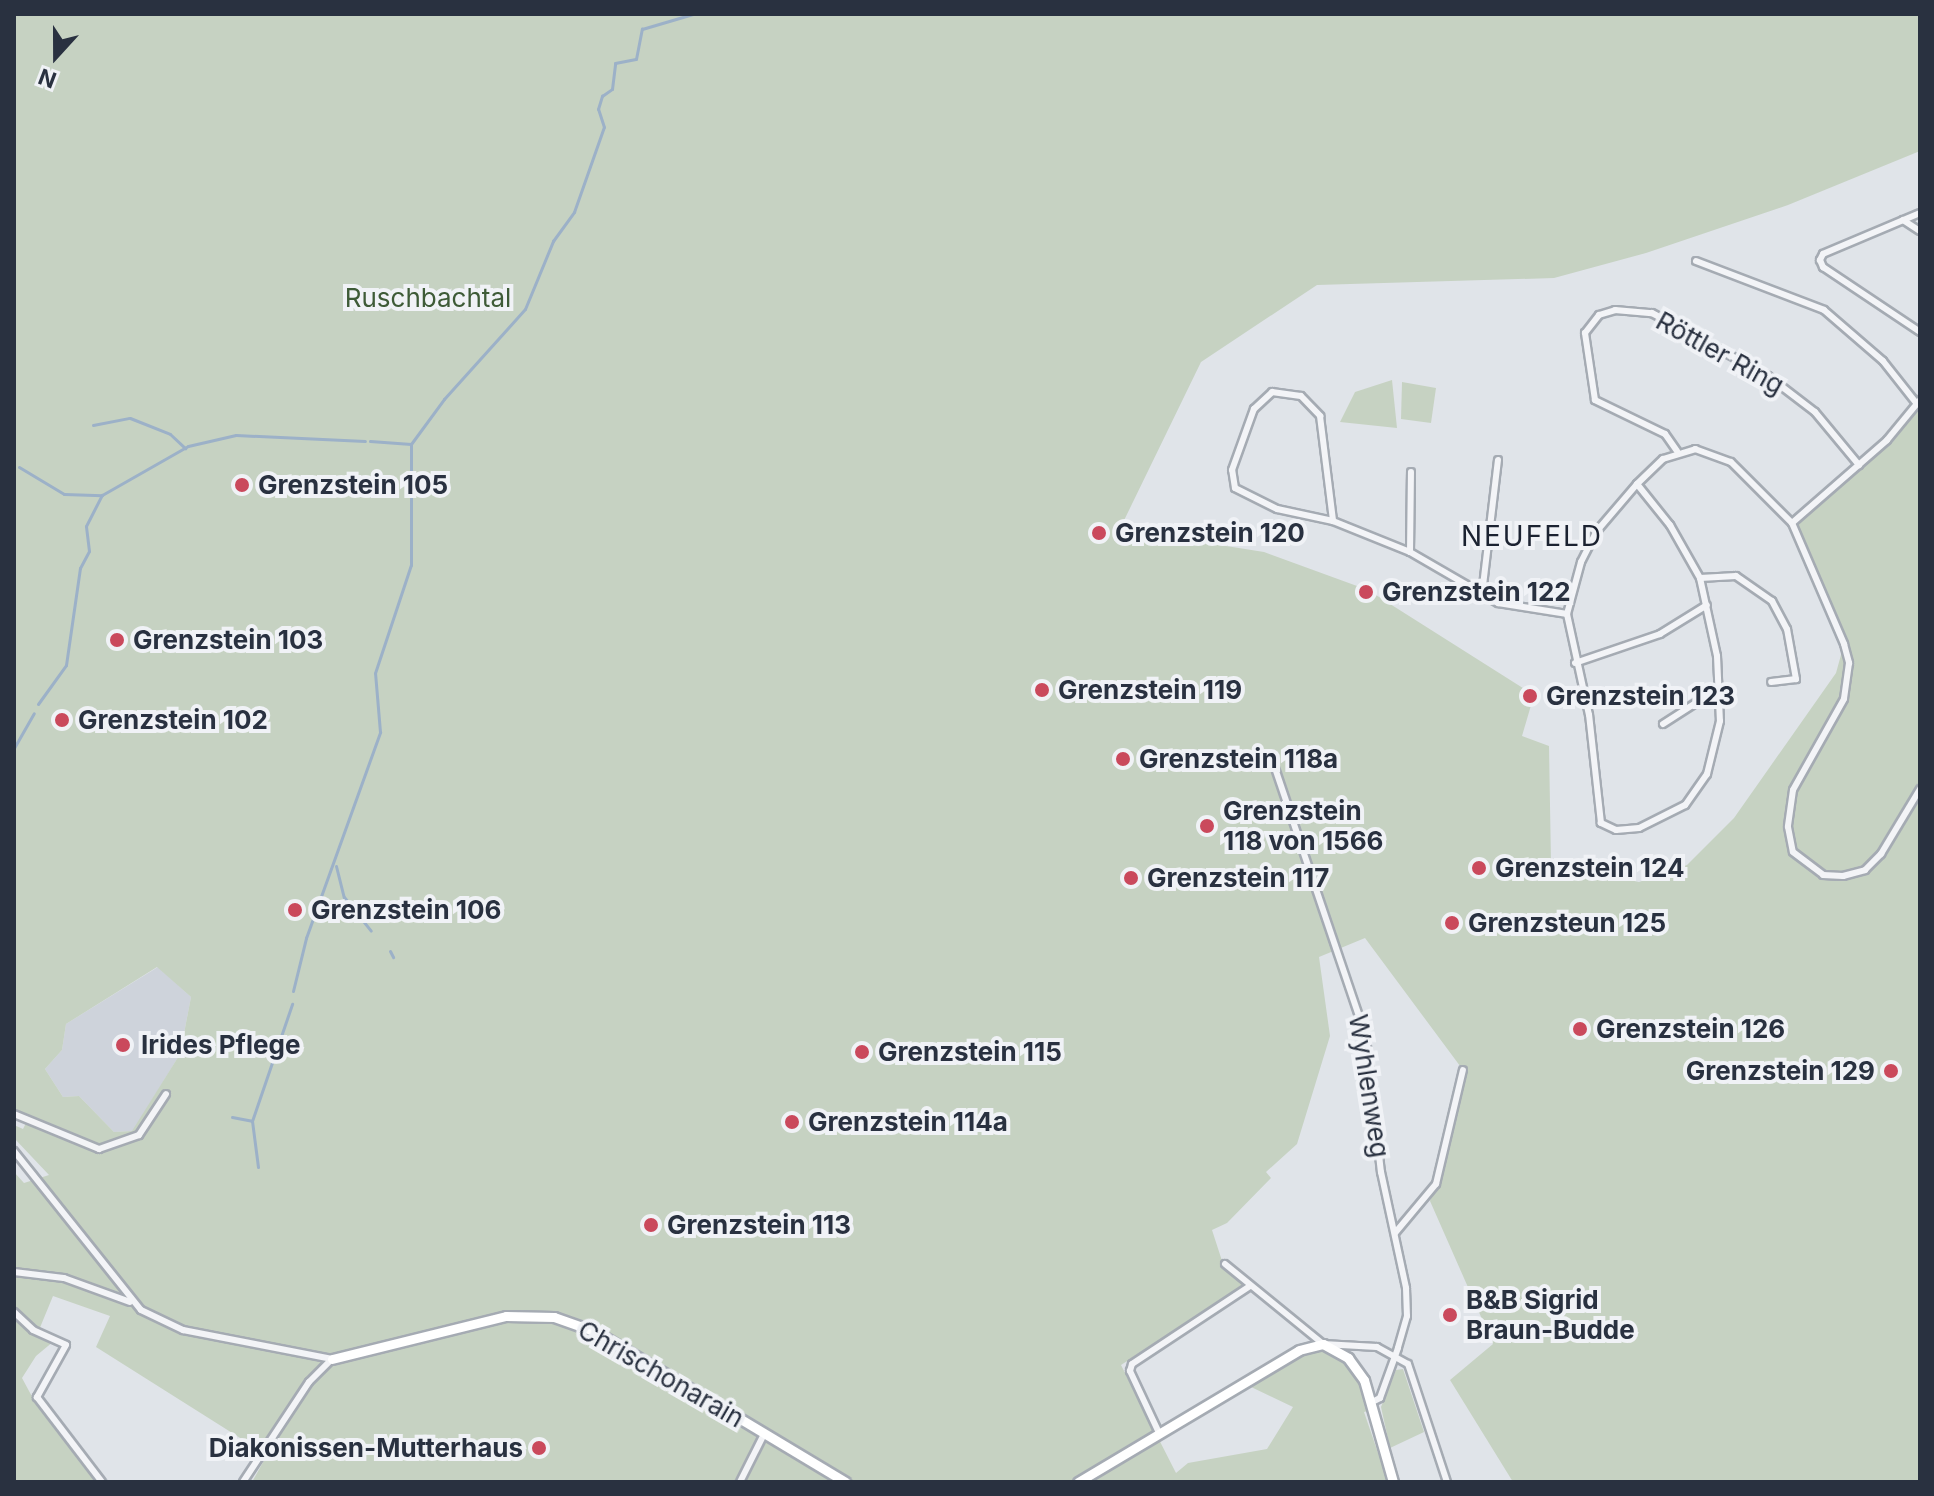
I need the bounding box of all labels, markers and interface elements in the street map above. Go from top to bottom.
north arrow [16,16,96,96]
text: N [35,63,60,94]
park label: Ruschbachtal [345,282,511,314]
street label: Röttler Ring [1651,305,1789,401]
place label: Grenzstein 105 [258,469,448,501]
marker: Grenzstein 105 [233,476,251,494]
place label: Grenzstein 120 [1115,517,1305,549]
district label: NEUFELD [1461,519,1603,553]
marker: Grenzstein 120 [1090,524,1108,542]
place label: Grenzstein 122 [1382,576,1571,608]
marker: Grenzstein 122 [1357,583,1375,601]
place label: Grenzstein 103 [133,624,323,656]
marker: Grenzstein 103 [108,631,126,649]
place label: Grenzstein 119 [1058,674,1242,706]
place label: Grenzstein 123 [1546,680,1735,712]
marker: Grenzstein 119 [1033,681,1051,699]
marker: Grenzstein 123 [1521,687,1539,705]
place label: Grenzstein 102 [78,704,268,736]
marker: Grenzstein 102 [53,711,71,729]
place label: Grenzstein 118a [1139,743,1338,775]
marker: Grenzstein 118a [1114,750,1132,768]
place label: Grenzstein 118 von 1566 [1223,795,1384,856]
marker: Grenzstein 118 von 1566 [1198,817,1216,835]
place label: Grenzstein 124 [1495,852,1685,884]
marker: Grenzstein 124 [1470,859,1488,877]
place label: Grenzstein 117 [1147,862,1329,894]
marker: Grenzstein 117 [1122,869,1140,887]
place label: Grenzstein 106 [311,894,501,926]
marker: Grenzstein 106 [286,901,304,919]
place label: Grenzsteun 125 [1468,907,1666,939]
marker: Grenzsteun 125 [1443,914,1461,932]
street label: Wyhlenweg [1342,1012,1396,1160]
place label: Grenzstein 126 [1596,1013,1785,1045]
marker: Grenzstein 126 [1571,1020,1589,1038]
place label: Irides Pflege [141,1029,300,1061]
marker: Irides Pflege [112,1034,134,1056]
place label: Grenzstein 115 [878,1036,1062,1068]
marker: Grenzstein 115 [853,1043,871,1061]
place label: Grenzstein 129 [1686,1055,1875,1087]
marker: Grenzstein 129 [1882,1062,1900,1080]
place label: Grenzstein 114a [808,1106,1008,1138]
marker: Grenzstein 114a [783,1113,801,1131]
place label: Grenzstein 113 [667,1209,851,1241]
marker: Grenzstein 113 [642,1216,660,1234]
place label: B&B Sigrid Braun-Budde [1466,1284,1635,1346]
marker: B&B Sigrid Braun-Budde [1441,1306,1459,1324]
street label: Chrischonarain [572,1314,750,1434]
place label: Diakonissen-Mutterhaus [209,1432,523,1464]
marker: Diakonissen-Mutterhaus [530,1439,548,1457]

